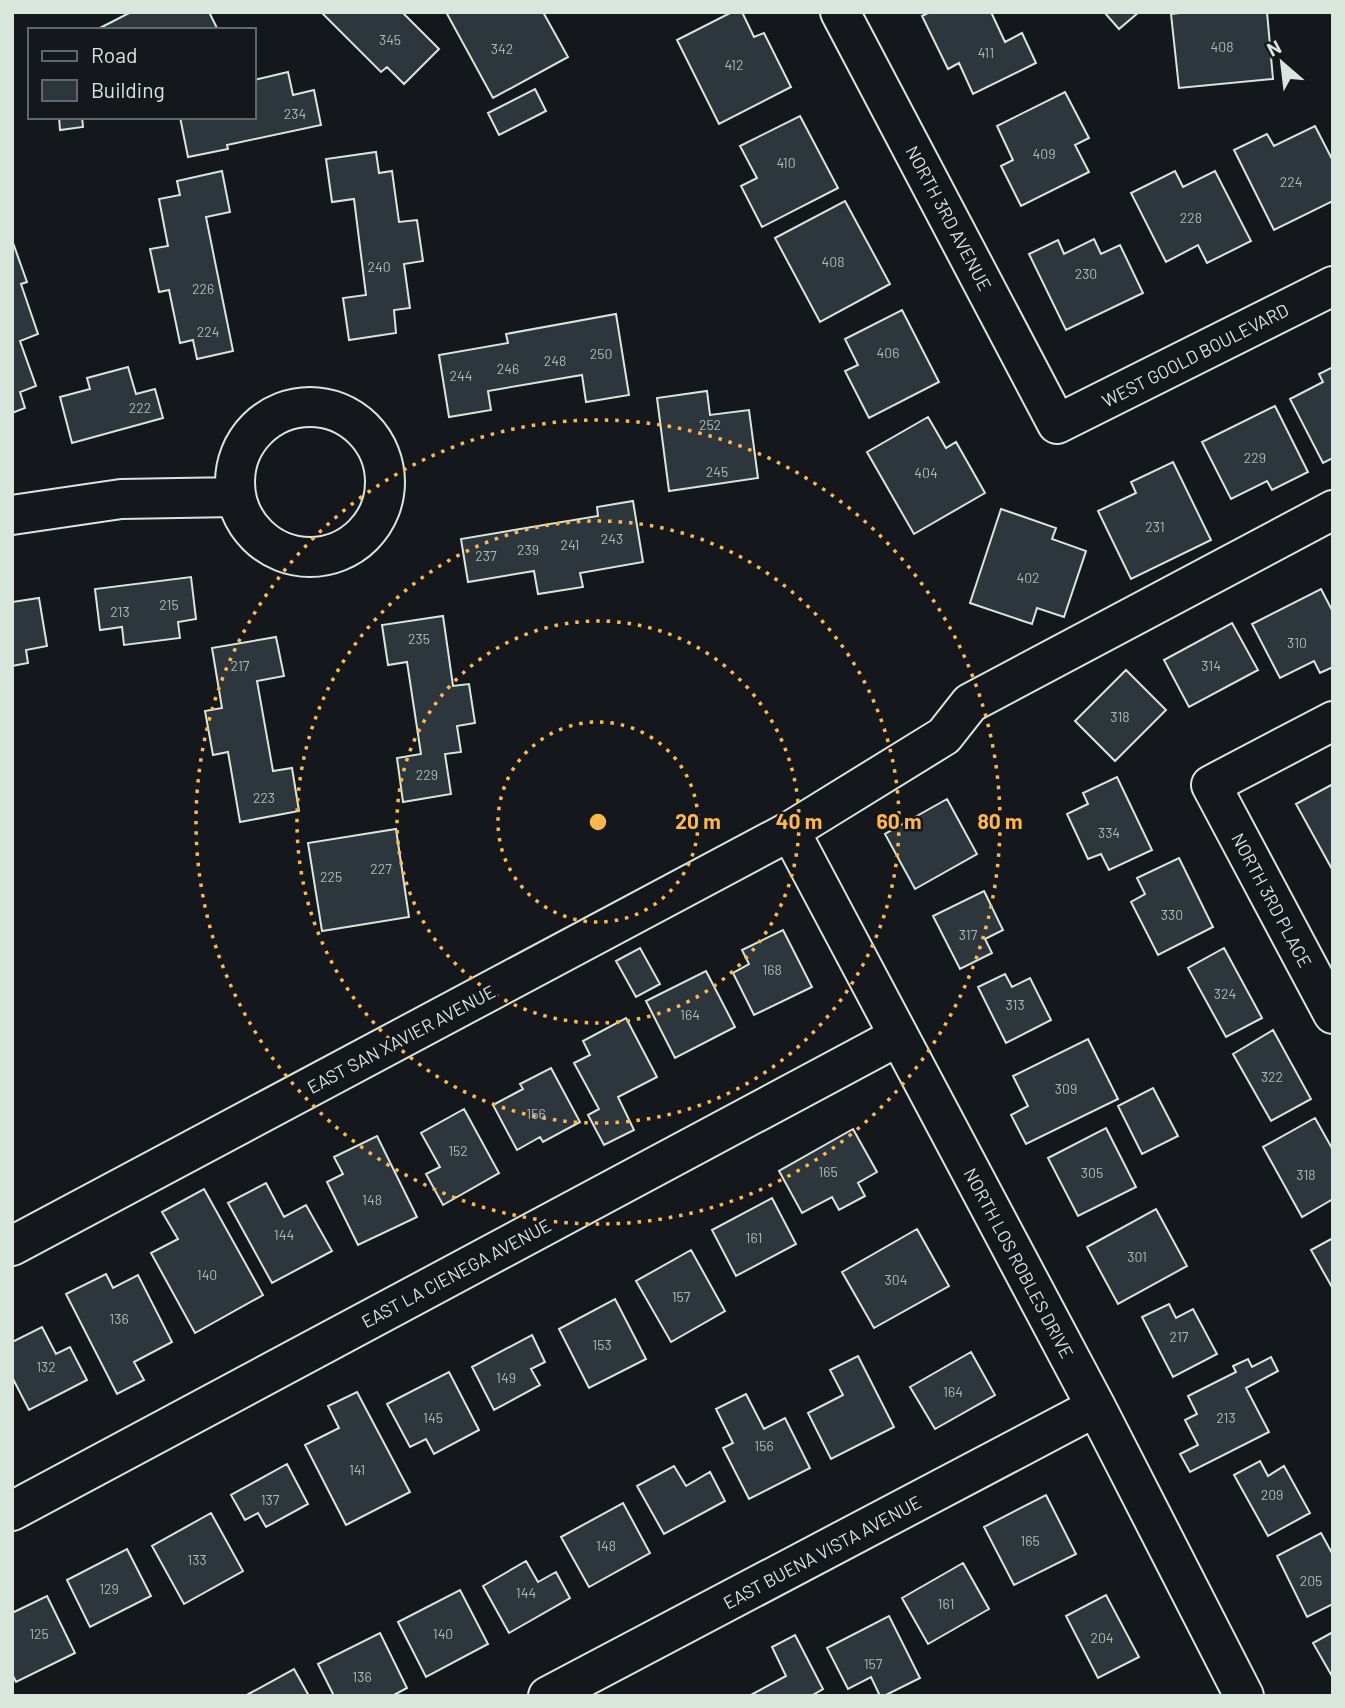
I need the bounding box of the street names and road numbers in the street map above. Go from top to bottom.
street label: NORTH 3RD AVENUE [901,142,997,294]
street label: WEST GOOLD BOULEVARD [1098,298,1292,412]
street label: NORTH 3RD PLACE [1227,829,1317,971]
street label: EAST SAN XAVIER AVENUE [303,980,499,1098]
street label: NORTH LOS ROBLES DRIVE [959,1164,1079,1362]
street label: EAST LA CIENEGA AVENUE [357,1214,555,1332]
street label: EAST BUENA VISTA AVENUE [719,1490,925,1614]

